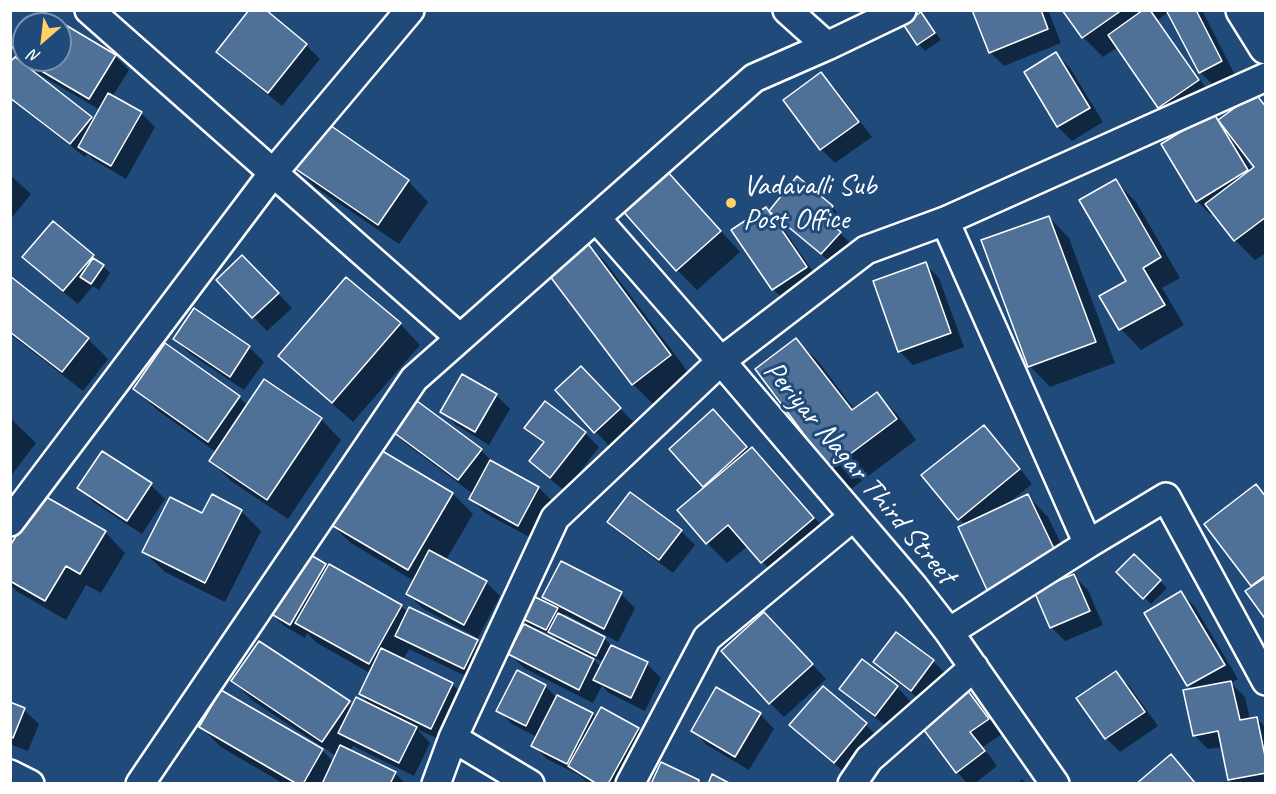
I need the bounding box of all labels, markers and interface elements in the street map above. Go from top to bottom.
north arrow [12,12,72,72]
text: N [25,45,44,67]
place label: Vadavalli Sub Post Office [743,168,876,238]
marker: Vadavalli Sub Post Office [724,196,738,210]
street label: Periyar Nagar Third Street [755,354,963,592]

